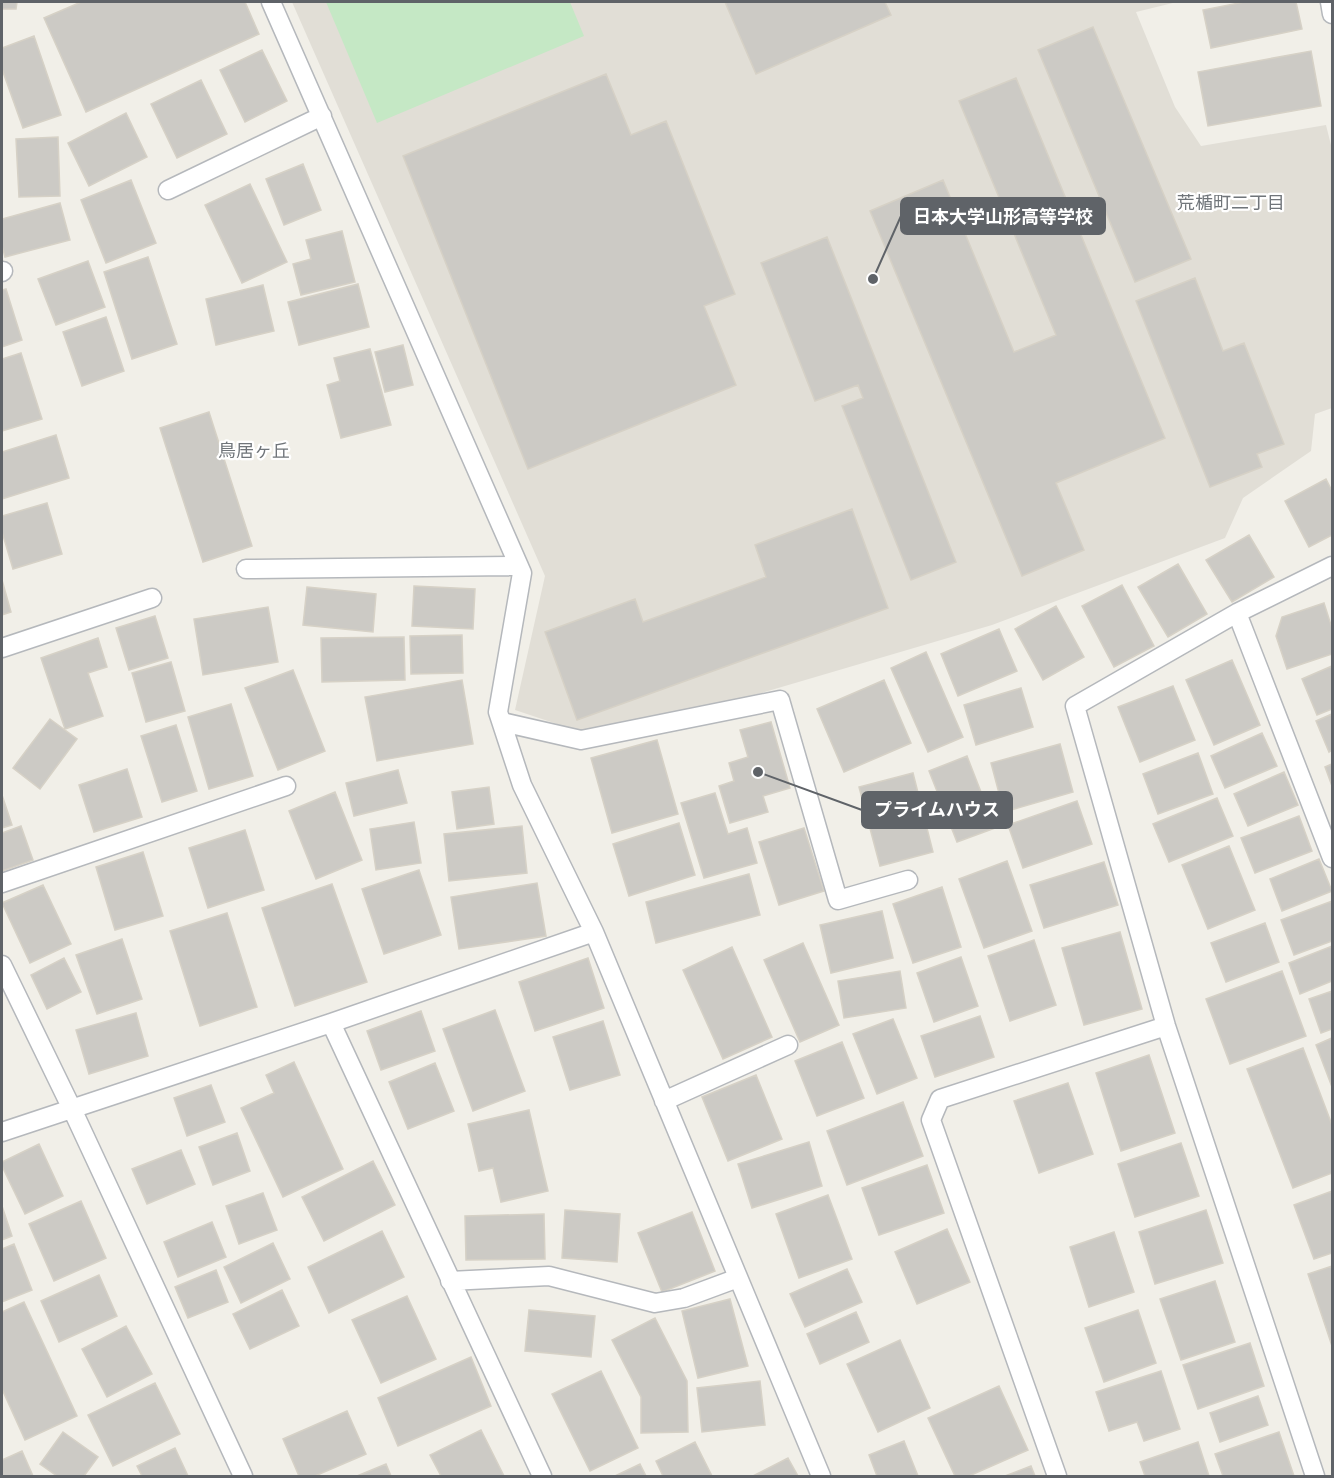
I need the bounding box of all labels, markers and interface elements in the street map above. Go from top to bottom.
district label: 荒楯町二丁目 [1177,192,1285,214]
callout: 日本大学山形高等学校 [901,198,1105,234]
text: 日本大学山形高等学校 [913,206,1093,228]
district label: 鳥居ヶ丘 [218,440,290,462]
callout: プライムハウス [862,792,1012,828]
text: プライムハウス [874,799,1000,821]

